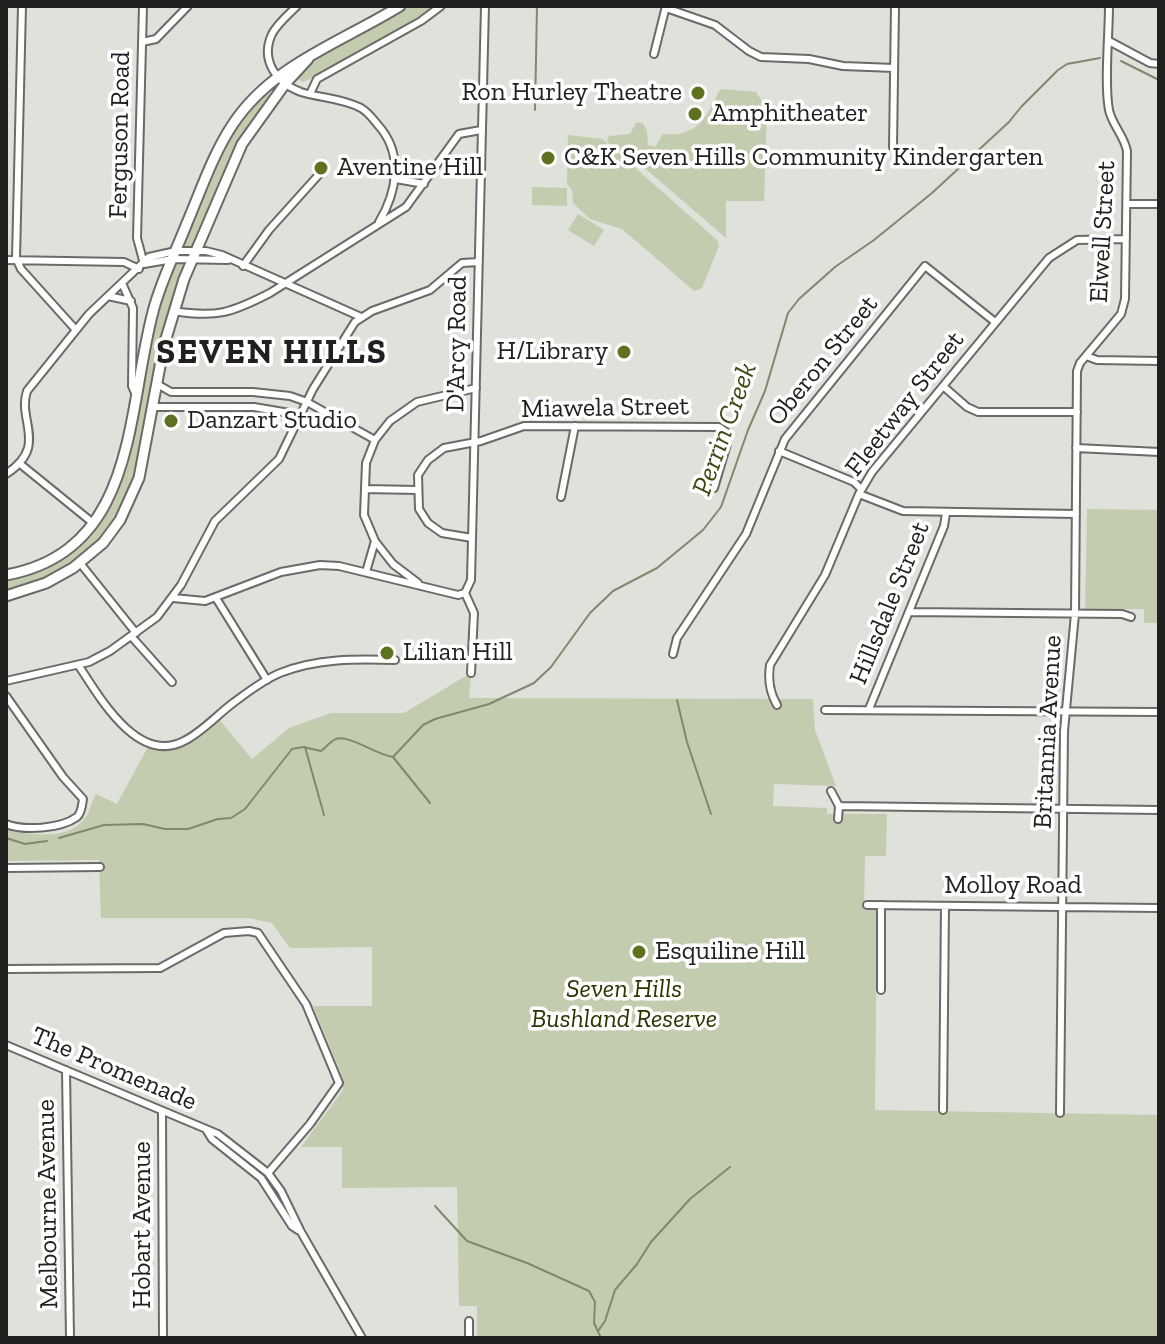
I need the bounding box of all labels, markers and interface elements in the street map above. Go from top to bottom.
street label: Ferguson Road [103,51,137,219]
place label: Ron Hurley Theatre [462,77,682,109]
marker: Ron Hurley Theatre [689,84,707,102]
place label: Amphitheater [711,98,868,130]
marker: Amphitheater [686,105,704,123]
place label: C&K Seven Hills Community Kindergarten [564,142,1043,174]
marker: C&K Seven Hills Community Kindergarten [539,149,557,167]
place label: Aventine Hill [337,152,483,184]
marker: Aventine Hill [312,159,330,177]
street label: Elwell Street [1084,160,1122,304]
street label: D'Arcy Road [440,276,474,412]
street label: Oberon Street [761,290,885,432]
street label: Fleetway Street [839,325,971,483]
district label: SEVEN HILLS [156,333,388,373]
place label: H/Library [497,336,608,368]
marker: H/Library [615,343,633,361]
water label: Perrin Creek [685,358,765,500]
street label: Miawela Street [521,391,689,425]
place label: Danzart Studio [187,405,357,437]
marker: Danzart Studio [162,412,180,430]
street label: Hillsdale Street [843,517,937,689]
street label: Britannia Avenue [1027,634,1069,830]
place label: Lilian Hill [403,637,513,669]
marker: Lilian Hill [378,644,396,662]
street label: Molloy Road [944,870,1082,902]
place label: Esquiline Hill [655,936,805,968]
marker: Esquiline Hill [630,943,648,961]
park label: Seven Hills Bushland Reserve [531,974,717,1036]
street label: The Promenade [27,1020,201,1118]
street label: Melbourne Avenue [31,1099,65,1309]
street label: Hobart Avenue [127,1141,159,1309]

